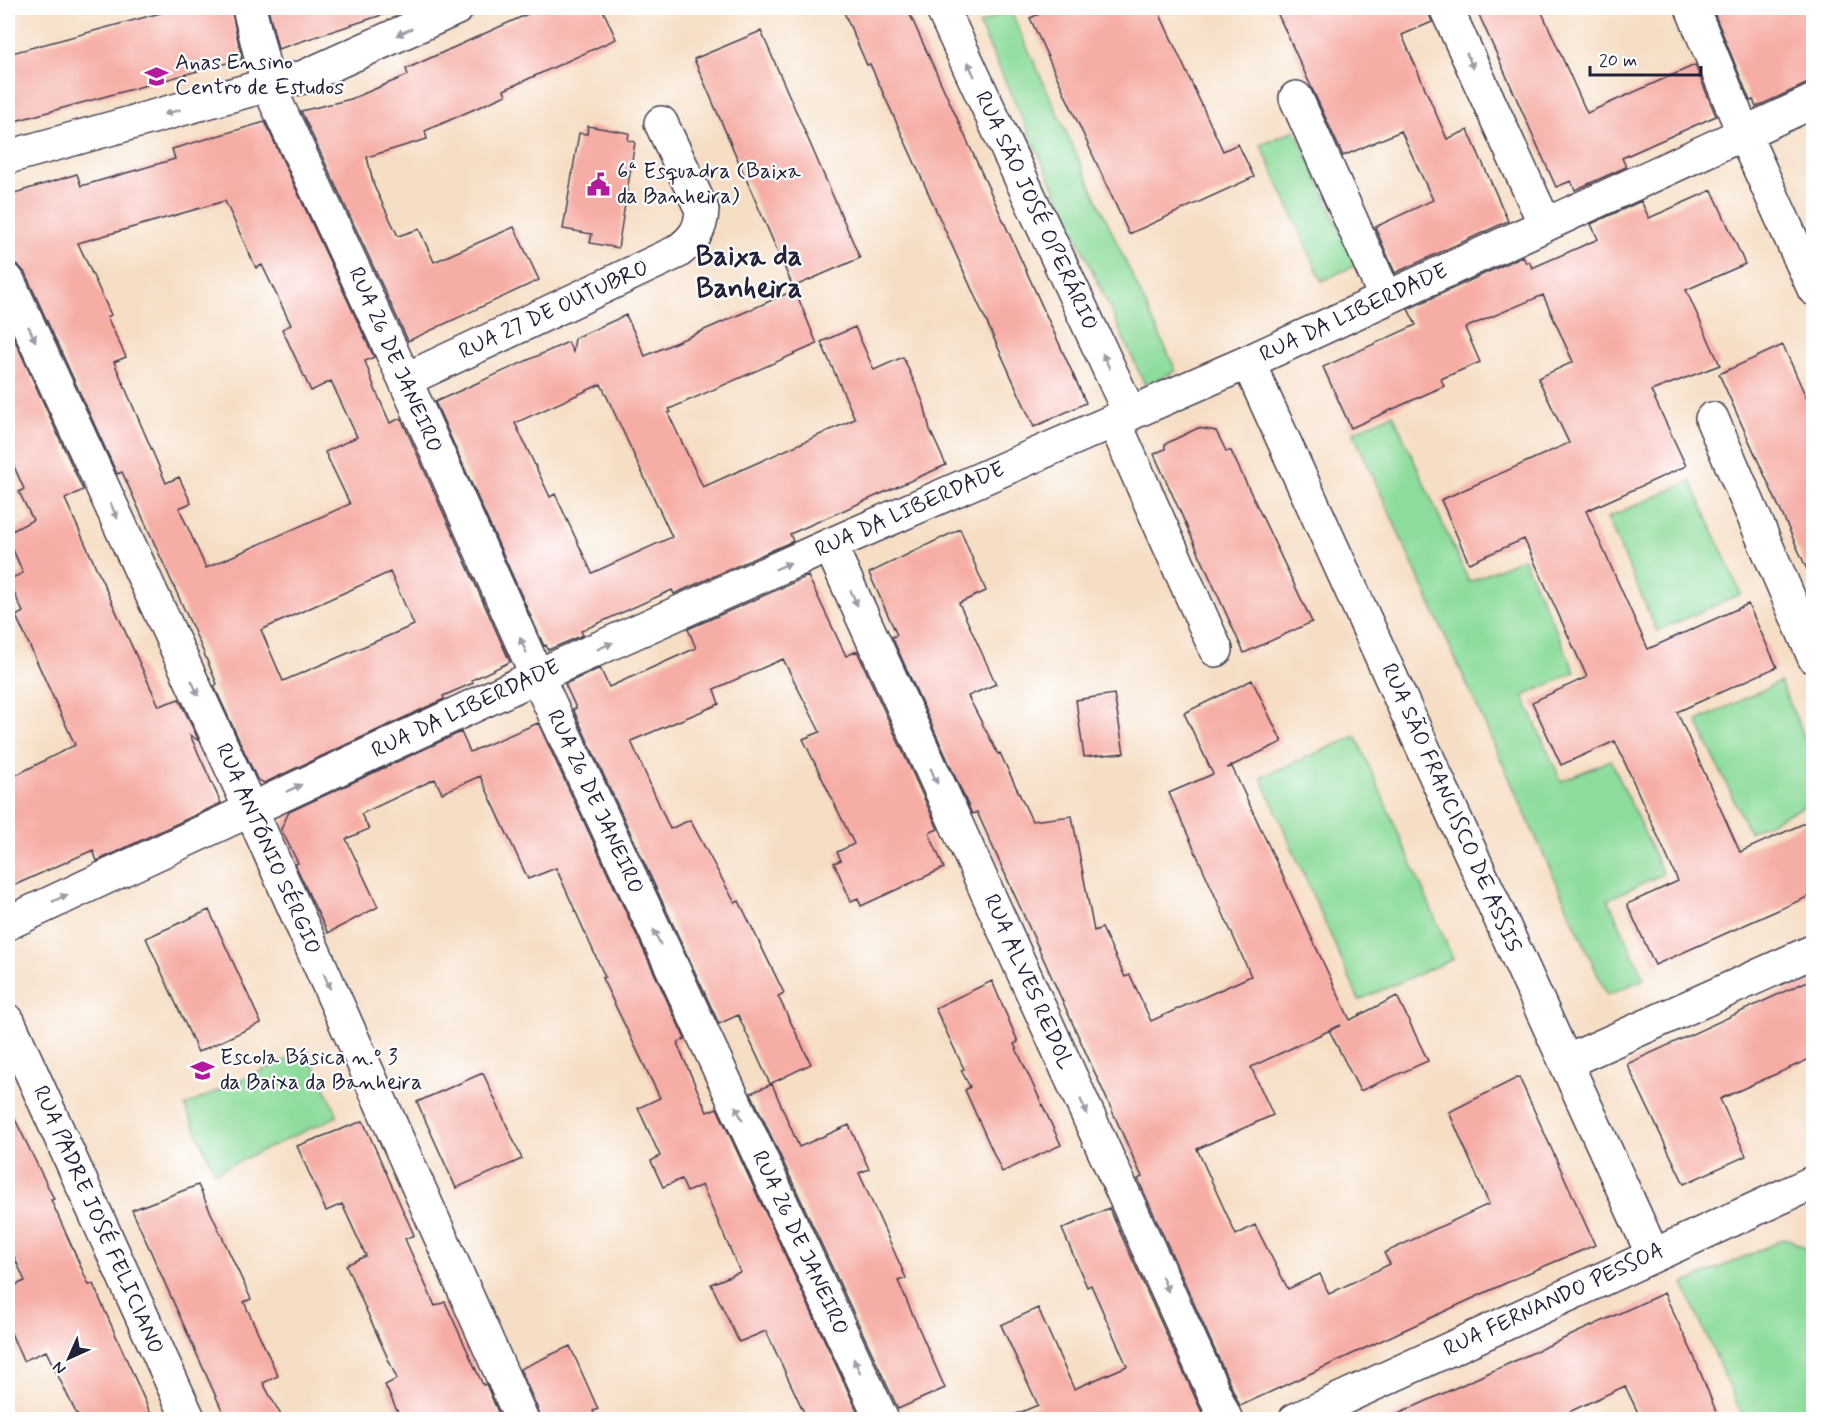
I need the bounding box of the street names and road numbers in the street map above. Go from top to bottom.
street label: RUA SÃO JOSÉ OPERÁRIO [968,86,1105,335]
street label: RUA 27 DE OUTUBRO [454,254,654,366]
street label: RUA DA LIBERDADE [1255,257,1453,369]
street label: RUA 26 DE JANEIRO [341,263,449,457]
street label: RUA DA LIBERDADE [811,456,1009,564]
street label: RUA DA LIBERDADE [367,653,565,765]
street label: RUA SÃO FRANCISCO DE ASSIS [1375,659,1527,957]
street label: RUA 26 DE JANEIRO [540,705,650,899]
street label: RUA ANTÓNIO SÉRGIO [209,739,328,959]
street label: RUA ALVES REDOL [977,890,1079,1074]
street label: RUA PADRE JOSÉ FELICIANO [26,1081,171,1359]
street label: RUA 26 DE JANEIRO [745,1146,855,1340]
street label: RUA FERNANDO PESSOA [1439,1237,1669,1363]

